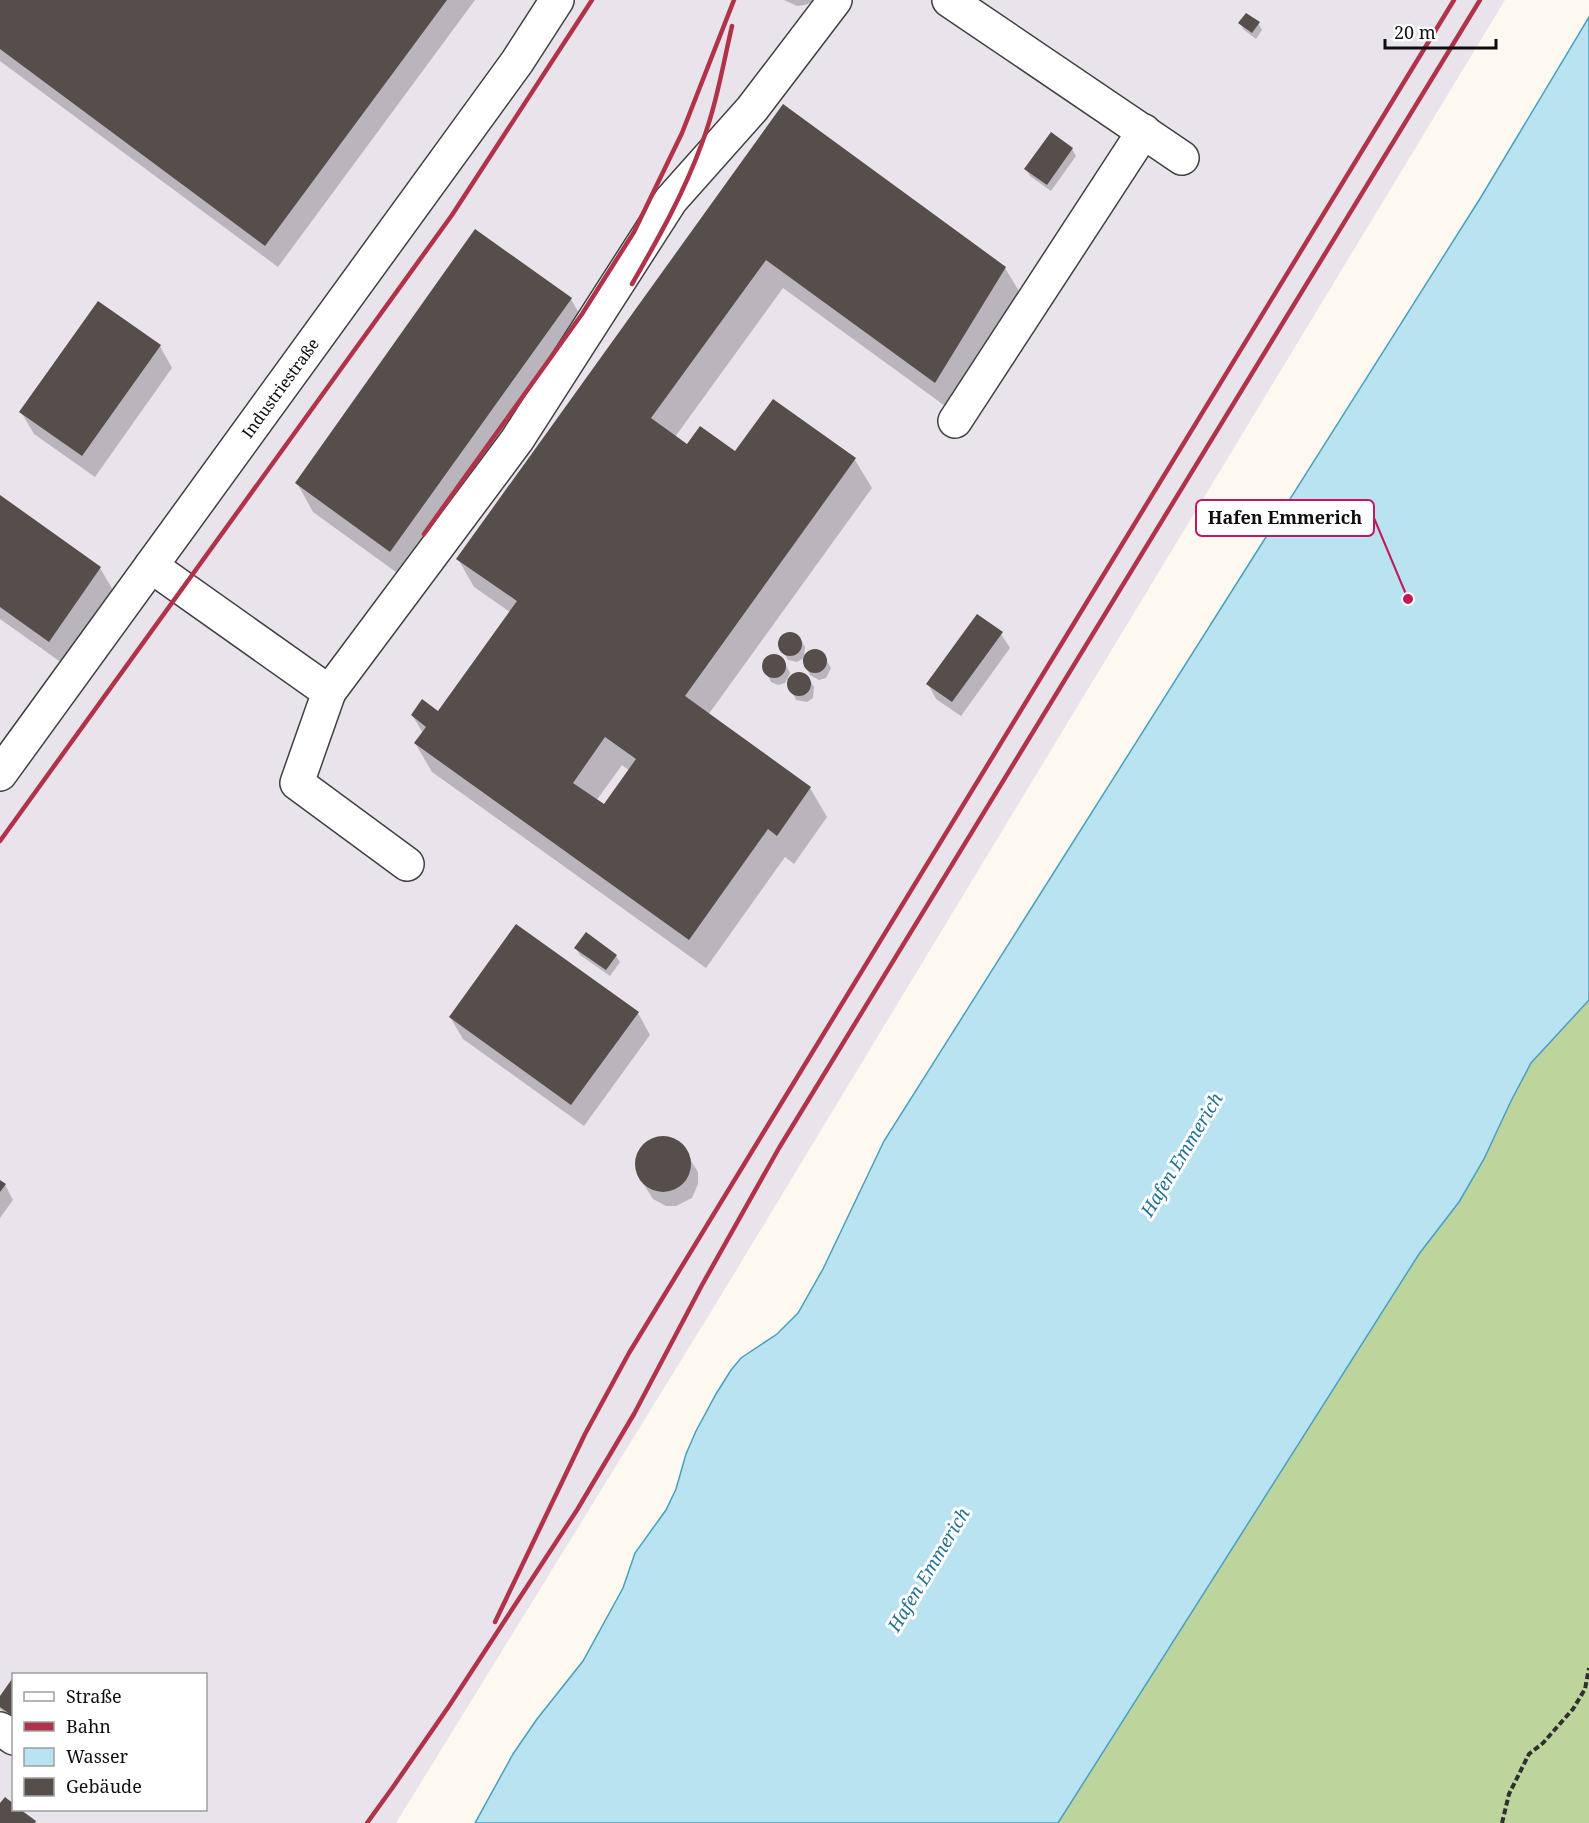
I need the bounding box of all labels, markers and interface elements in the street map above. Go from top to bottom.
scale bar [1385,12,1496,50]
text: 20 m [1394,20,1436,44]
street label: Industriestraße [237,334,324,442]
callout: Hafen Emmerich [1196,500,1374,536]
text: Hafen Emmerich [1208,505,1362,529]
water label: Hafen Emmerich [1134,1088,1228,1222]
water label: Hafen Emmerich [881,1503,975,1637]
legend [12,1673,207,1811]
text: Straße [66,1684,122,1708]
text: Bahn [66,1714,111,1738]
text: Wasser [66,1744,129,1768]
text: Gebäude [66,1774,142,1798]

